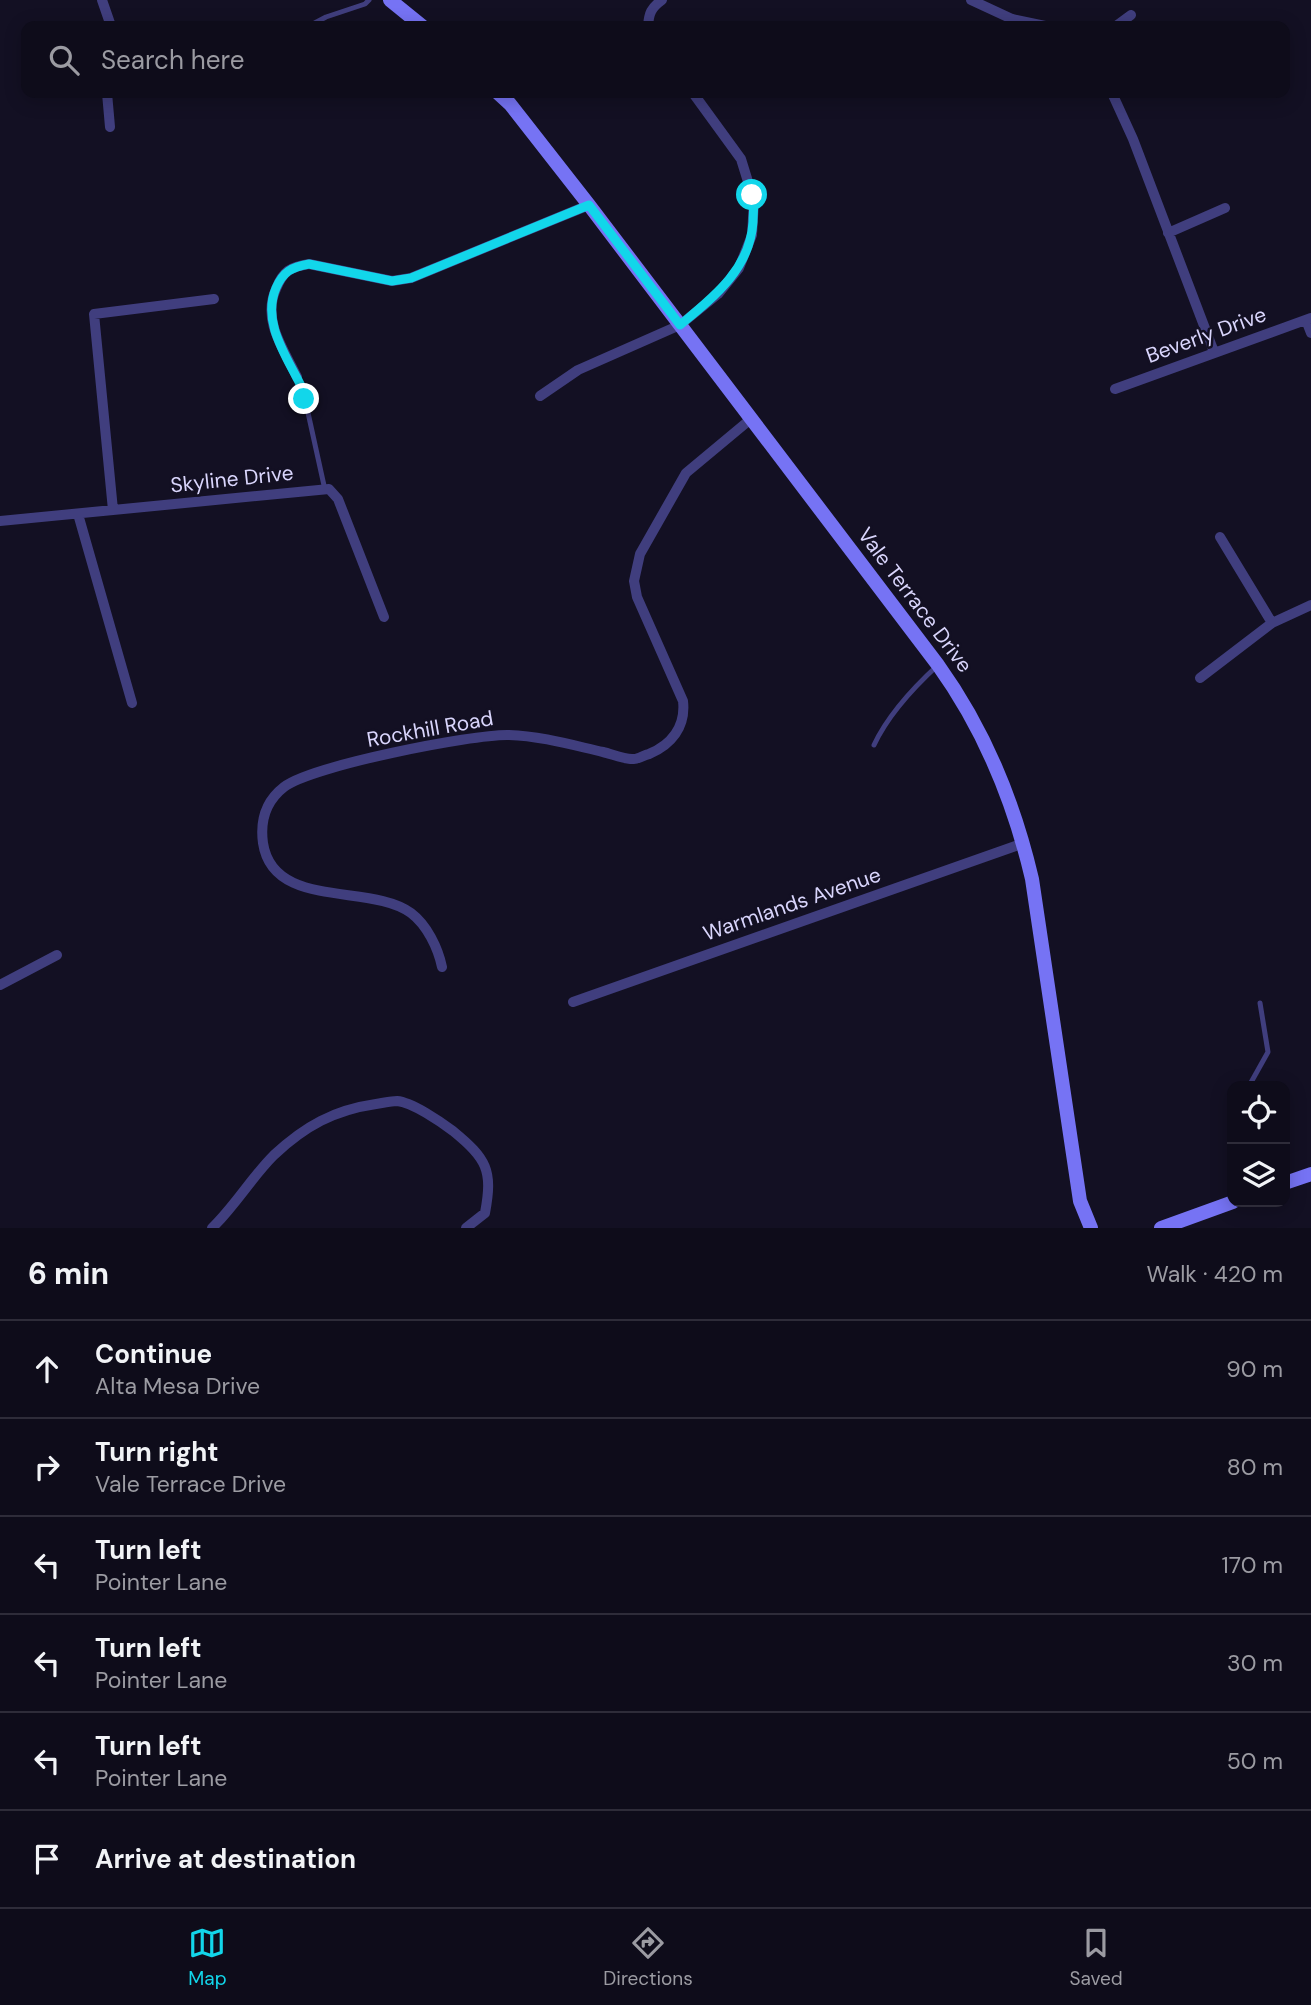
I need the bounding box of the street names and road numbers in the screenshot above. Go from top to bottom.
street label: Beverly Drive [1142,300,1270,370]
street label: Skyline Drive [169,459,295,499]
street label: Vale Terrace Drive [851,522,979,678]
street label: Rockhill Road [365,704,495,754]
street label: Warmlands Avenue [699,860,885,948]

